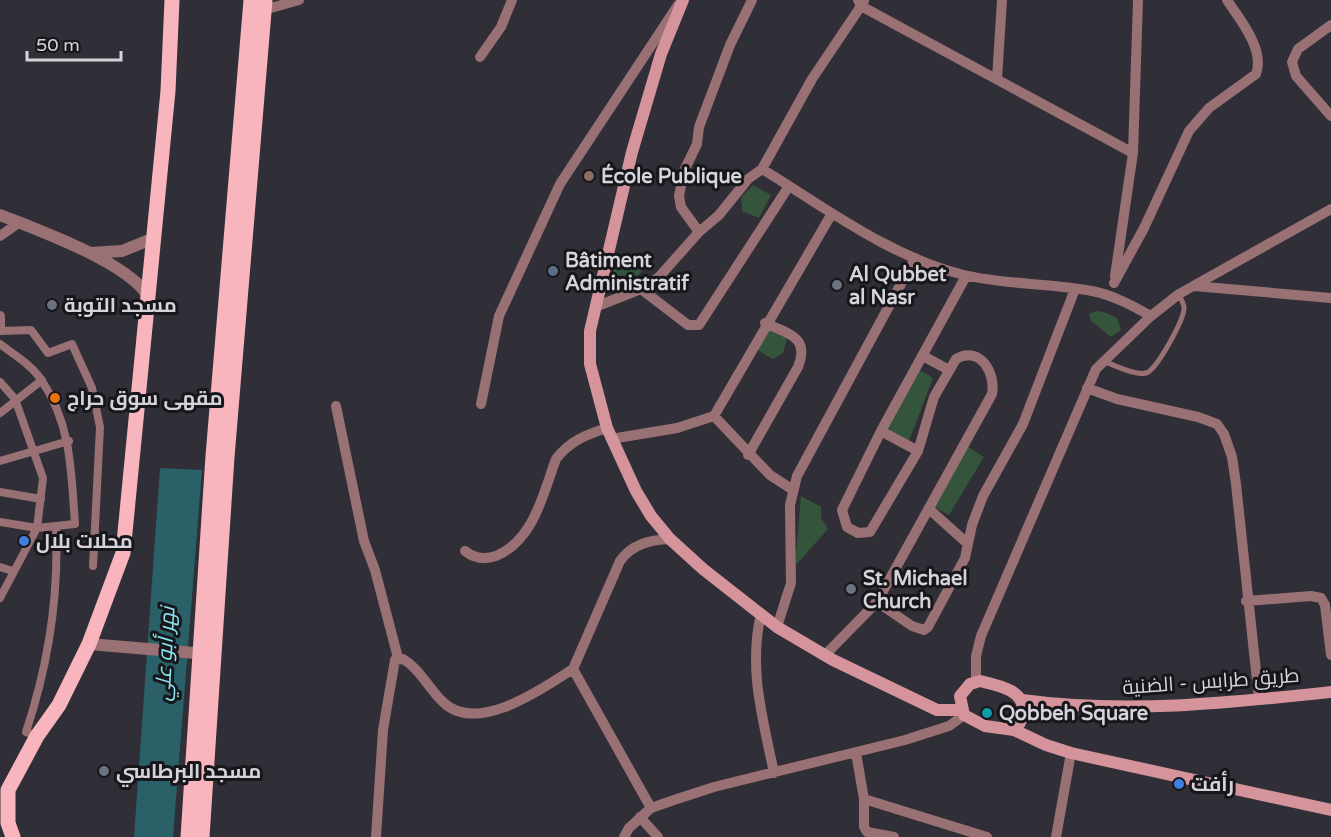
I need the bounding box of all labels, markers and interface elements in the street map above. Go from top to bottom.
scale bar [27,24,122,62]
text: 50 m [36,34,80,56]
place label: École Publique [601,163,742,189]
marker: École Publique [582,169,596,183]
place label: Bâtiment Administratif [565,249,689,296]
place label: Al Qubbet al Nasr [849,263,947,310]
marker: Bâtiment Administratif [546,264,560,278]
marker: Al Qubbet al Nasr [830,278,844,292]
place label: مسجد التوبة [64,294,177,318]
marker: مسجد التوبة [45,298,59,312]
place label: مقهى سوق حراج [67,387,222,412]
marker: مقهى سوق حراج [48,391,62,405]
place label: محلات بلال [36,530,133,554]
marker: محلات بلال [17,534,31,548]
place label: St. Michael Church [863,567,967,614]
marker: St. Michael Church [844,582,858,596]
water label: نهر أبو علي [149,604,185,702]
street label: طريق طرابس - الضنية [1122,664,1300,700]
place label: Qobbeh Square [999,702,1148,726]
marker: Qobbeh Square [980,706,994,720]
place label: مسجد البرطاسي [116,760,261,787]
marker: مسجد البرطاسي [97,764,111,778]
place label: رأفت [1191,770,1234,797]
marker: رأفت [1172,777,1186,791]

